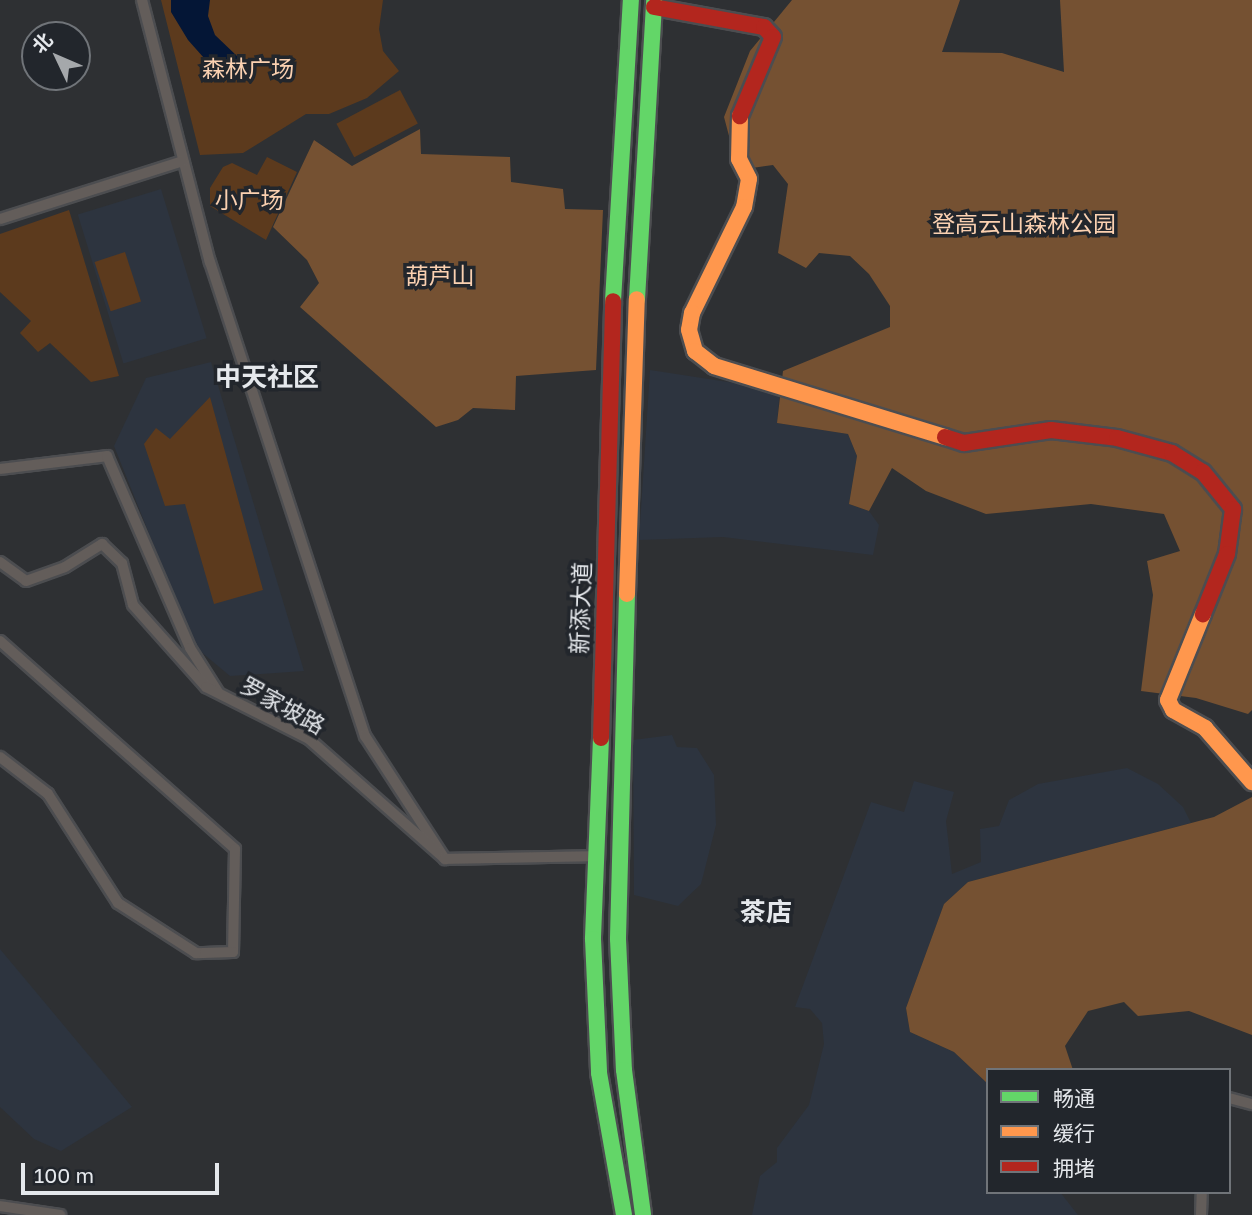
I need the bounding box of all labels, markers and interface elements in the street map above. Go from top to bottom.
north arrow [21,21,91,91]
text: 北 [27,28,57,57]
park label: 森林广场 [202,54,294,82]
park label: 小广场 [215,185,283,213]
park label: 登高云山森林公园 [932,209,1116,237]
park label: 葫芦山 [406,261,474,289]
district label: 中天社区 [215,361,319,393]
street label: 新添大道 [565,562,595,654]
street label: 罗家坡路 [236,671,330,739]
district label: 茶店 [740,896,792,928]
legend [986,1068,1231,1194]
text: 畅通 [1053,1085,1095,1111]
text: 缓行 [1053,1120,1095,1146]
scale bar [24,1148,222,1192]
text: 拥堵 [1053,1155,1095,1181]
text: 100 m [34,1162,94,1188]

